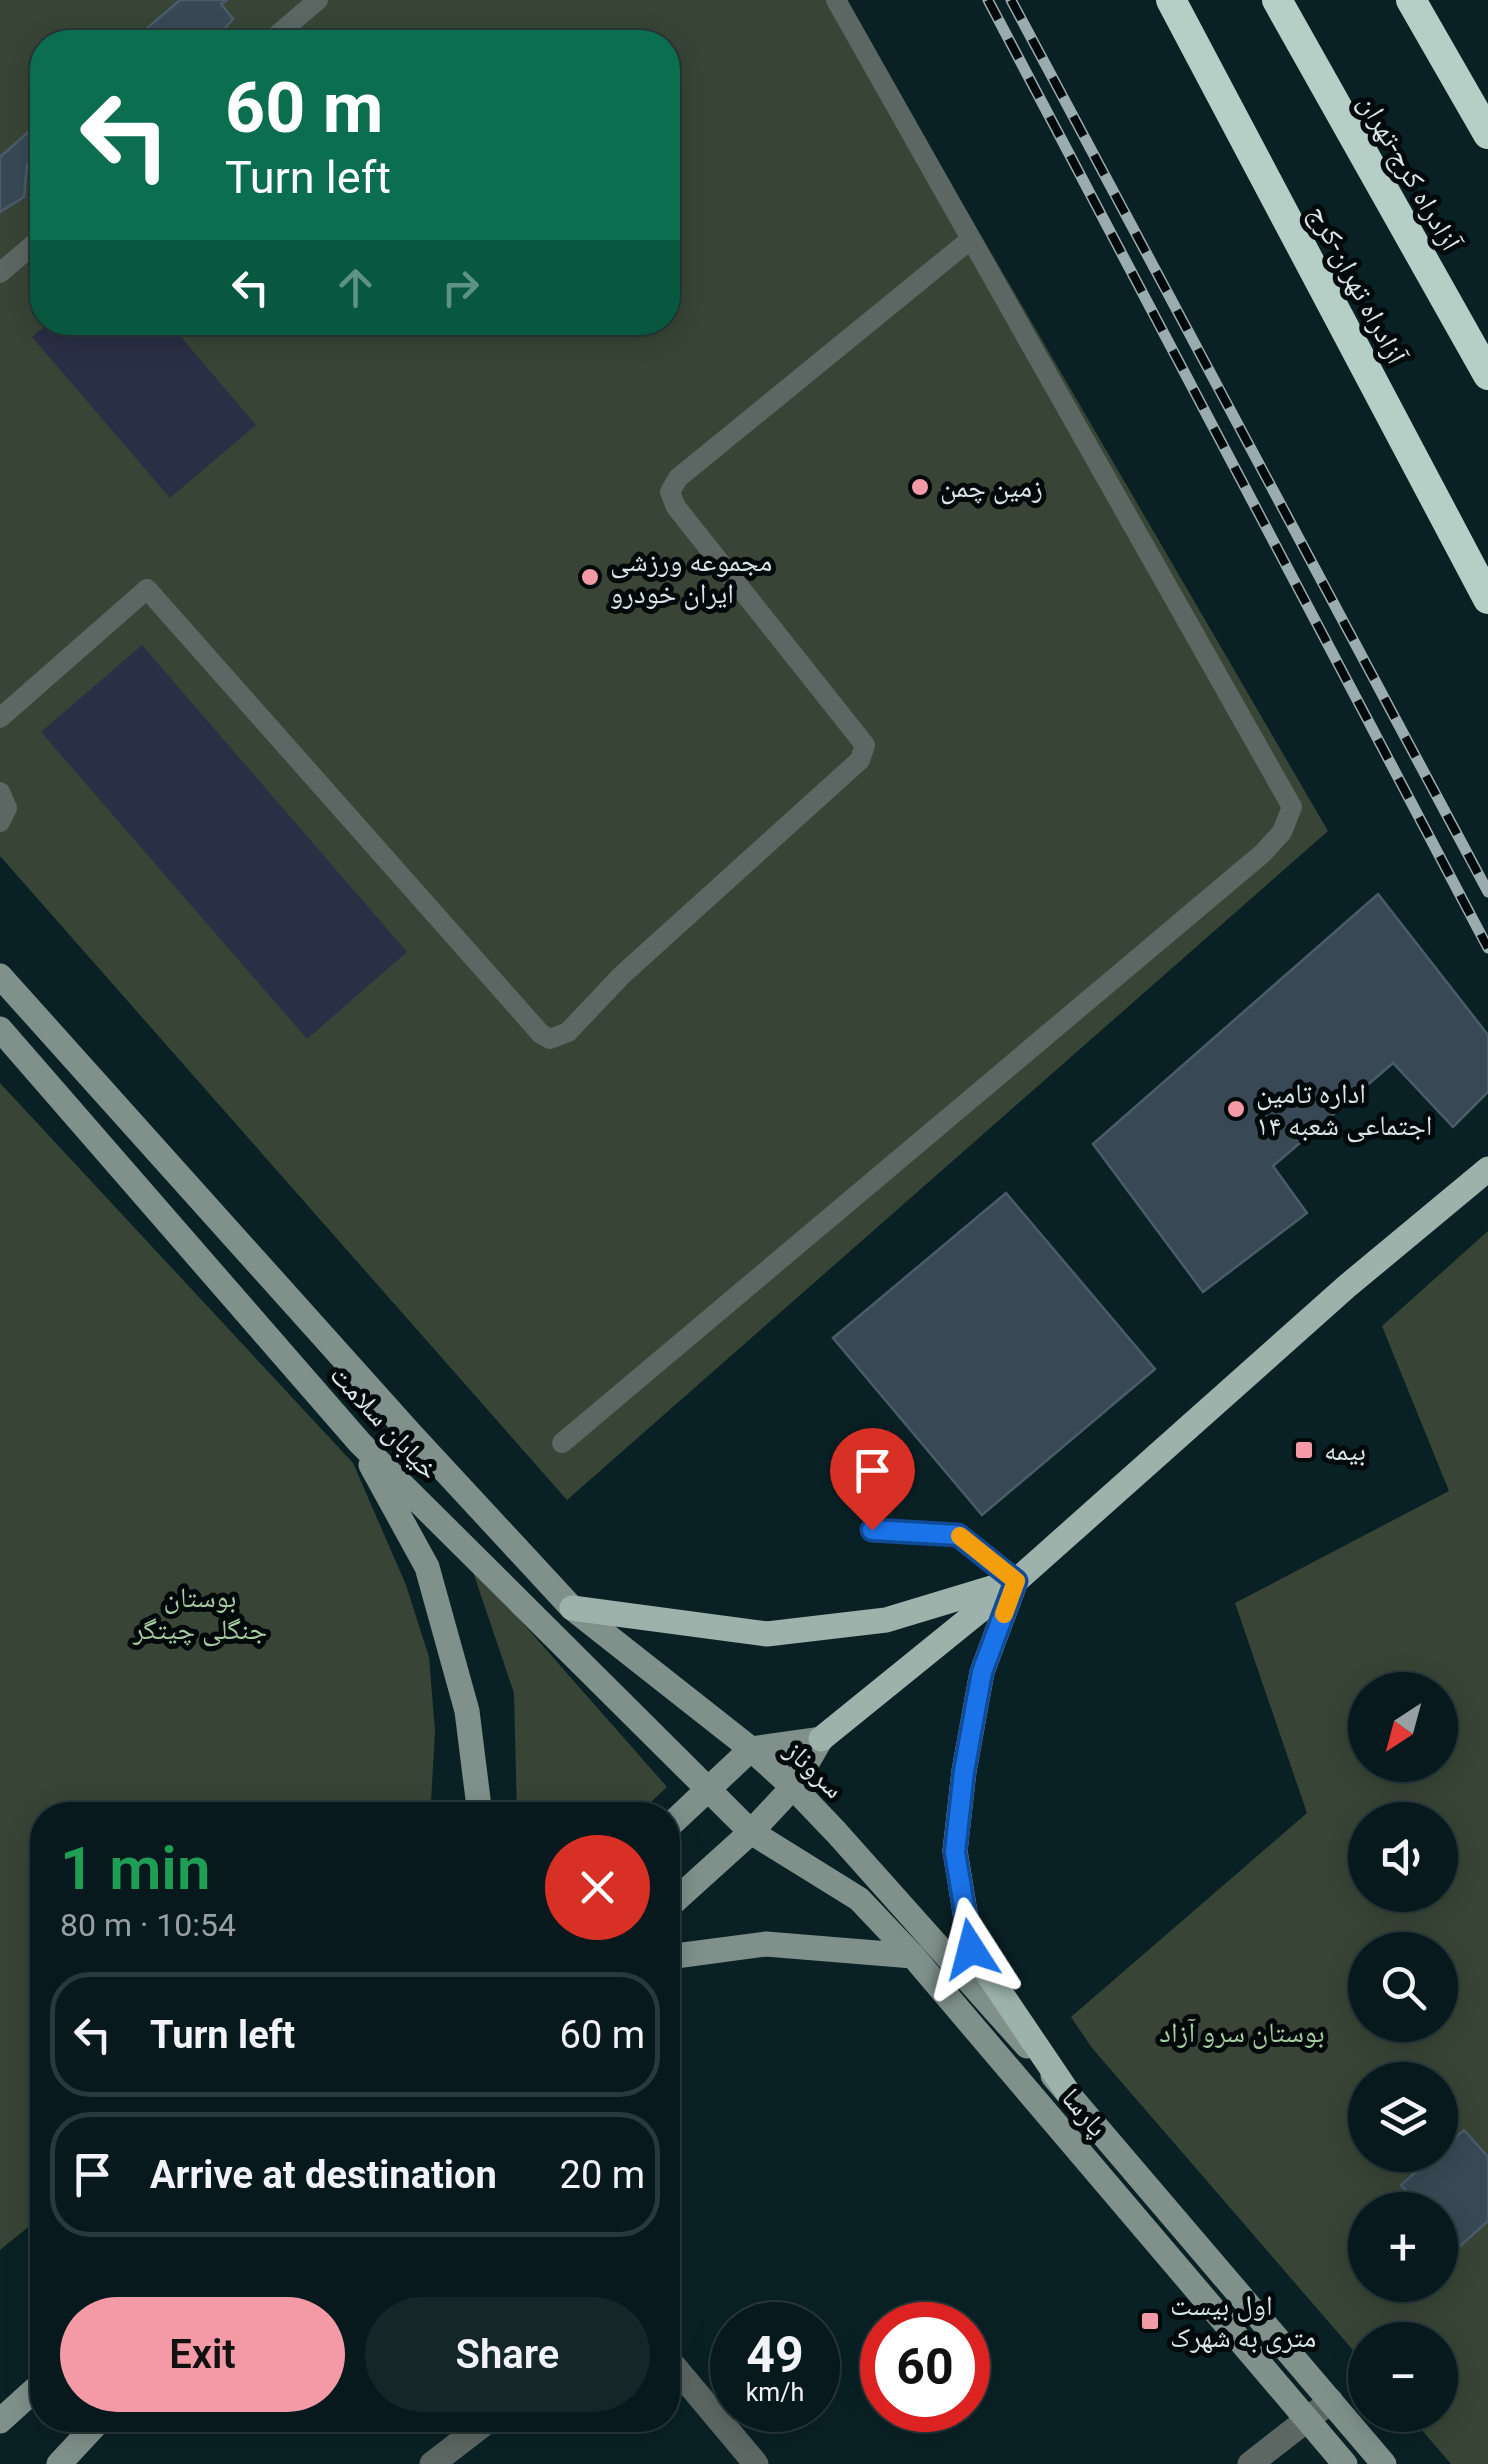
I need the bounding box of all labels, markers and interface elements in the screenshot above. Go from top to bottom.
text: 60 m [225,67,383,149]
icon: left [60,70,190,200]
street label: آزادراه کرج-تهران [1351,88,1468,257]
text: Turn left [225,151,391,204]
street label: آزادراه تهران-کرج [1301,199,1414,370]
icon: left [223,260,278,315]
icon: ahead [328,260,383,315]
icon: right [433,260,488,315]
place label: زمین چمن [940,471,1043,505]
marker: زمین چمن [909,476,931,498]
place label: مجموعه ورزشی ایران خودرو [610,545,772,610]
marker: مجموعه ورزشی ایران خودرو [579,566,601,588]
place label: اداره تامین اجتماعی شعبه ۱۴ [1256,1077,1432,1143]
marker: اداره تامین اجتماعی شعبه ۱۴ [1225,1098,1247,1120]
street label: خیابان سلامت [323,1358,446,1486]
pin [830,1428,915,1531]
place label: بیمه [1324,1434,1366,1467]
marker: بیمه [1293,1439,1315,1461]
icon: arrive [845,1443,900,1498]
park label: بوستان جنگلی چیتگر [132,1581,267,1647]
north arrow [1348,1672,1458,1782]
map controls [1348,1672,1458,2432]
street label: سروناز [778,1733,851,1805]
button: sound [1348,1802,1458,1912]
text: 1 min [60,1833,210,1904]
button: close [545,1835,650,1940]
position arrow [919,1897,1023,2001]
text: 80 m · 10:54 [60,1906,236,1944]
button: search [1348,1932,1458,2042]
icon: left [65,2007,120,2062]
text: Turn left [150,2013,295,2057]
text: 60 m [560,2013,645,2057]
park label: بوستان سرو آزاد [1159,2016,1325,2049]
button: layers [1348,2062,1458,2172]
street label: پارسا [1055,2081,1114,2143]
icon: arrive [65,2147,120,2202]
text: Arrive at destination [150,2153,497,2197]
text: 20 m [560,2153,645,2197]
button: + [1348,2192,1458,2302]
place label: اول بیست متری به شهرک [1170,2289,1316,2354]
button: Exit [60,2297,345,2412]
button: Share [365,2297,650,2412]
speed limit sign: 60 [860,2302,990,2432]
marker: اول بیست متری به شهرک [1139,2310,1161,2332]
button: − [1348,2322,1458,2432]
text: 49 [746,2326,804,2384]
text: km/h [746,2378,804,2407]

